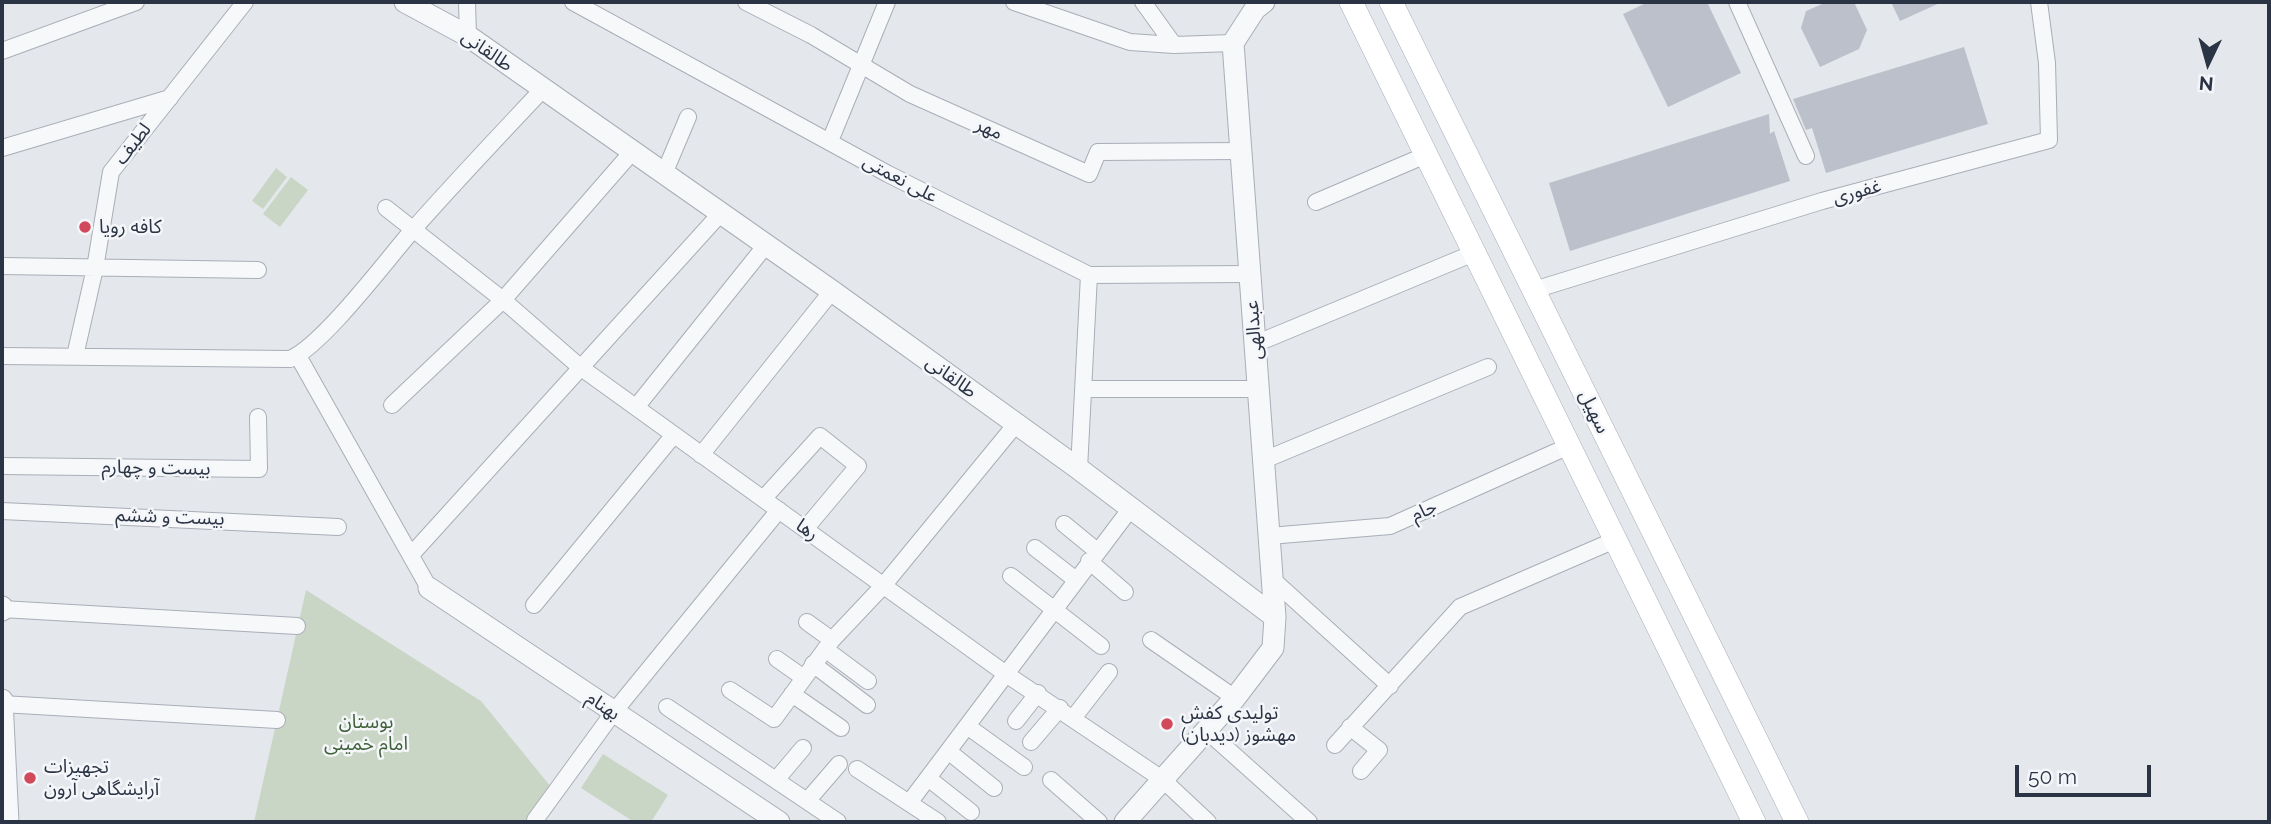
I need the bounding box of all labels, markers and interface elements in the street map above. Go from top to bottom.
street label: طالقانی [457,25,517,77]
north arrow [2173,28,2243,98]
text: N [2198,72,2214,96]
street label: مهر [972,113,1006,145]
street label: لطیف [110,119,156,169]
street label: علی نعمتی [859,150,941,208]
street label: غفوری [1830,175,1884,209]
place label: کافه رویا [99,216,162,238]
marker: کافه رویا [77,219,93,235]
street label: عبدالهی [1241,300,1267,360]
street label: طالقانی [921,351,981,403]
street label: سهیل [1574,387,1614,437]
street label: بیست و چهارم [101,456,211,480]
street label: جام [1408,495,1440,527]
street label: بیست و ششم [115,504,225,530]
street label: رها [791,514,823,546]
street label: بهنام [582,686,624,726]
place label: تولیدی کفش مهشوز (دیدبان) [1181,702,1296,746]
park label: بوستان امام خمینی [324,711,408,755]
marker: تولیدی کفش مهشوز (دیدبان) [1159,716,1175,732]
scale bar [2019,750,2156,794]
place label: تجهیزات آرایشگاهی آرون [44,756,159,800]
text: 50 m [2028,764,2077,789]
marker: تجهیزات آرایشگاهی آرون [22,770,38,786]

